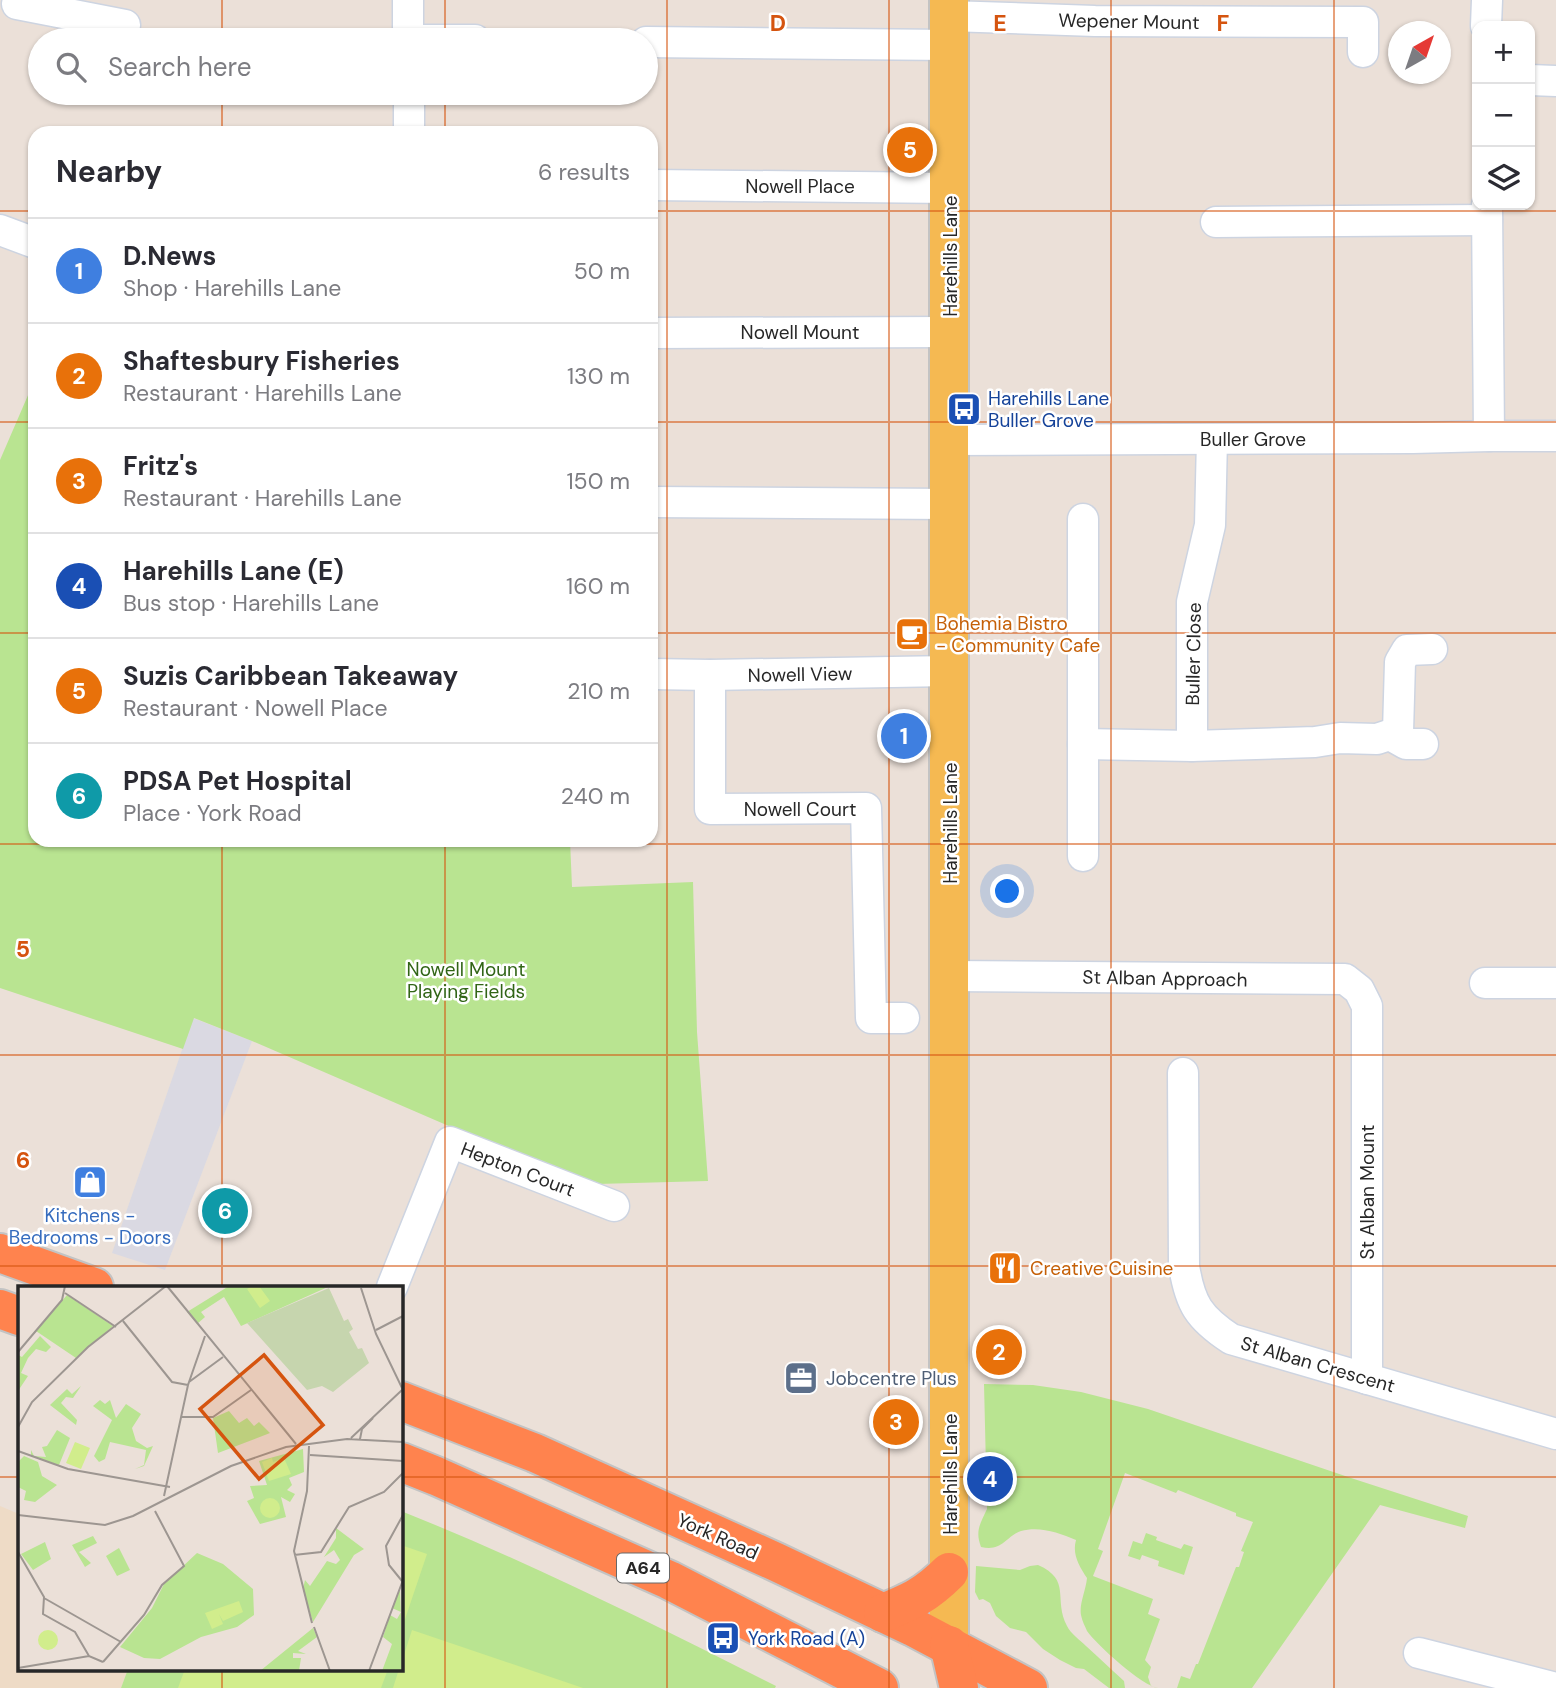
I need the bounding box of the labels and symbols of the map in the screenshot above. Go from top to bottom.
text: D [770,8,786,38]
text: E [993,8,1007,38]
street label: Wepener Mount [1058,8,1200,35]
text: F [1217,8,1230,38]
north arrow [1388,21,1451,84]
pin: 5 [887,124,933,176]
street label: Nowell Place [745,174,855,199]
street label: Harehills Lane [938,195,963,317]
street label: Nowell Mount [741,320,859,345]
place label: Harehills Lane Buller Grove [988,386,1109,433]
bus stop icon: Harehills Lane Buller Grove [945,390,983,428]
street label: Buller Grove [1200,427,1306,452]
street label: Buller Close [1180,602,1207,706]
place label: Bohemia Bistro - Community Cafe [936,611,1100,658]
cafe icon: Bohemia Bistro - Community Cafe [893,615,931,653]
street label: Nowell View [747,661,853,688]
pin: 1 [881,710,927,762]
street label: Harehills Lane [938,762,963,884]
street label: Nowell Court [744,797,856,822]
your location [990,874,1024,908]
text: 5 [16,934,30,964]
park label: Nowell Mount Playing Fields [407,957,525,1004]
street label: St Alban Approach [1082,965,1248,992]
street label: St Alban Mount [1355,1124,1380,1260]
street label: Hepton Court [457,1136,578,1203]
text: 6 [16,1145,30,1175]
shop icon: Kitchens - Bedrooms - Doors [71,1163,109,1201]
pin: 6 [202,1185,248,1237]
place label: Kitchens - Bedrooms - Doors [9,1203,171,1250]
restaurant icon: Creative Cuisine [986,1249,1024,1287]
place label: Creative Cuisine [1030,1256,1173,1281]
inset map [18,1286,402,1670]
pin: 2 [976,1326,1022,1378]
street label: St Alban Crescent [1238,1331,1398,1398]
office icon: Jobcentre Plus [782,1359,820,1397]
place label: Jobcentre Plus [826,1366,957,1391]
pin: 3 [873,1396,919,1448]
street label: Harehills Lane [938,1413,963,1535]
pin: 4 [967,1453,1013,1505]
street label: York Road [673,1507,762,1565]
road number: A64 [617,1554,669,1582]
bus stop icon: York Road (A) [704,1619,742,1657]
place label: York Road (A) [748,1626,865,1651]

